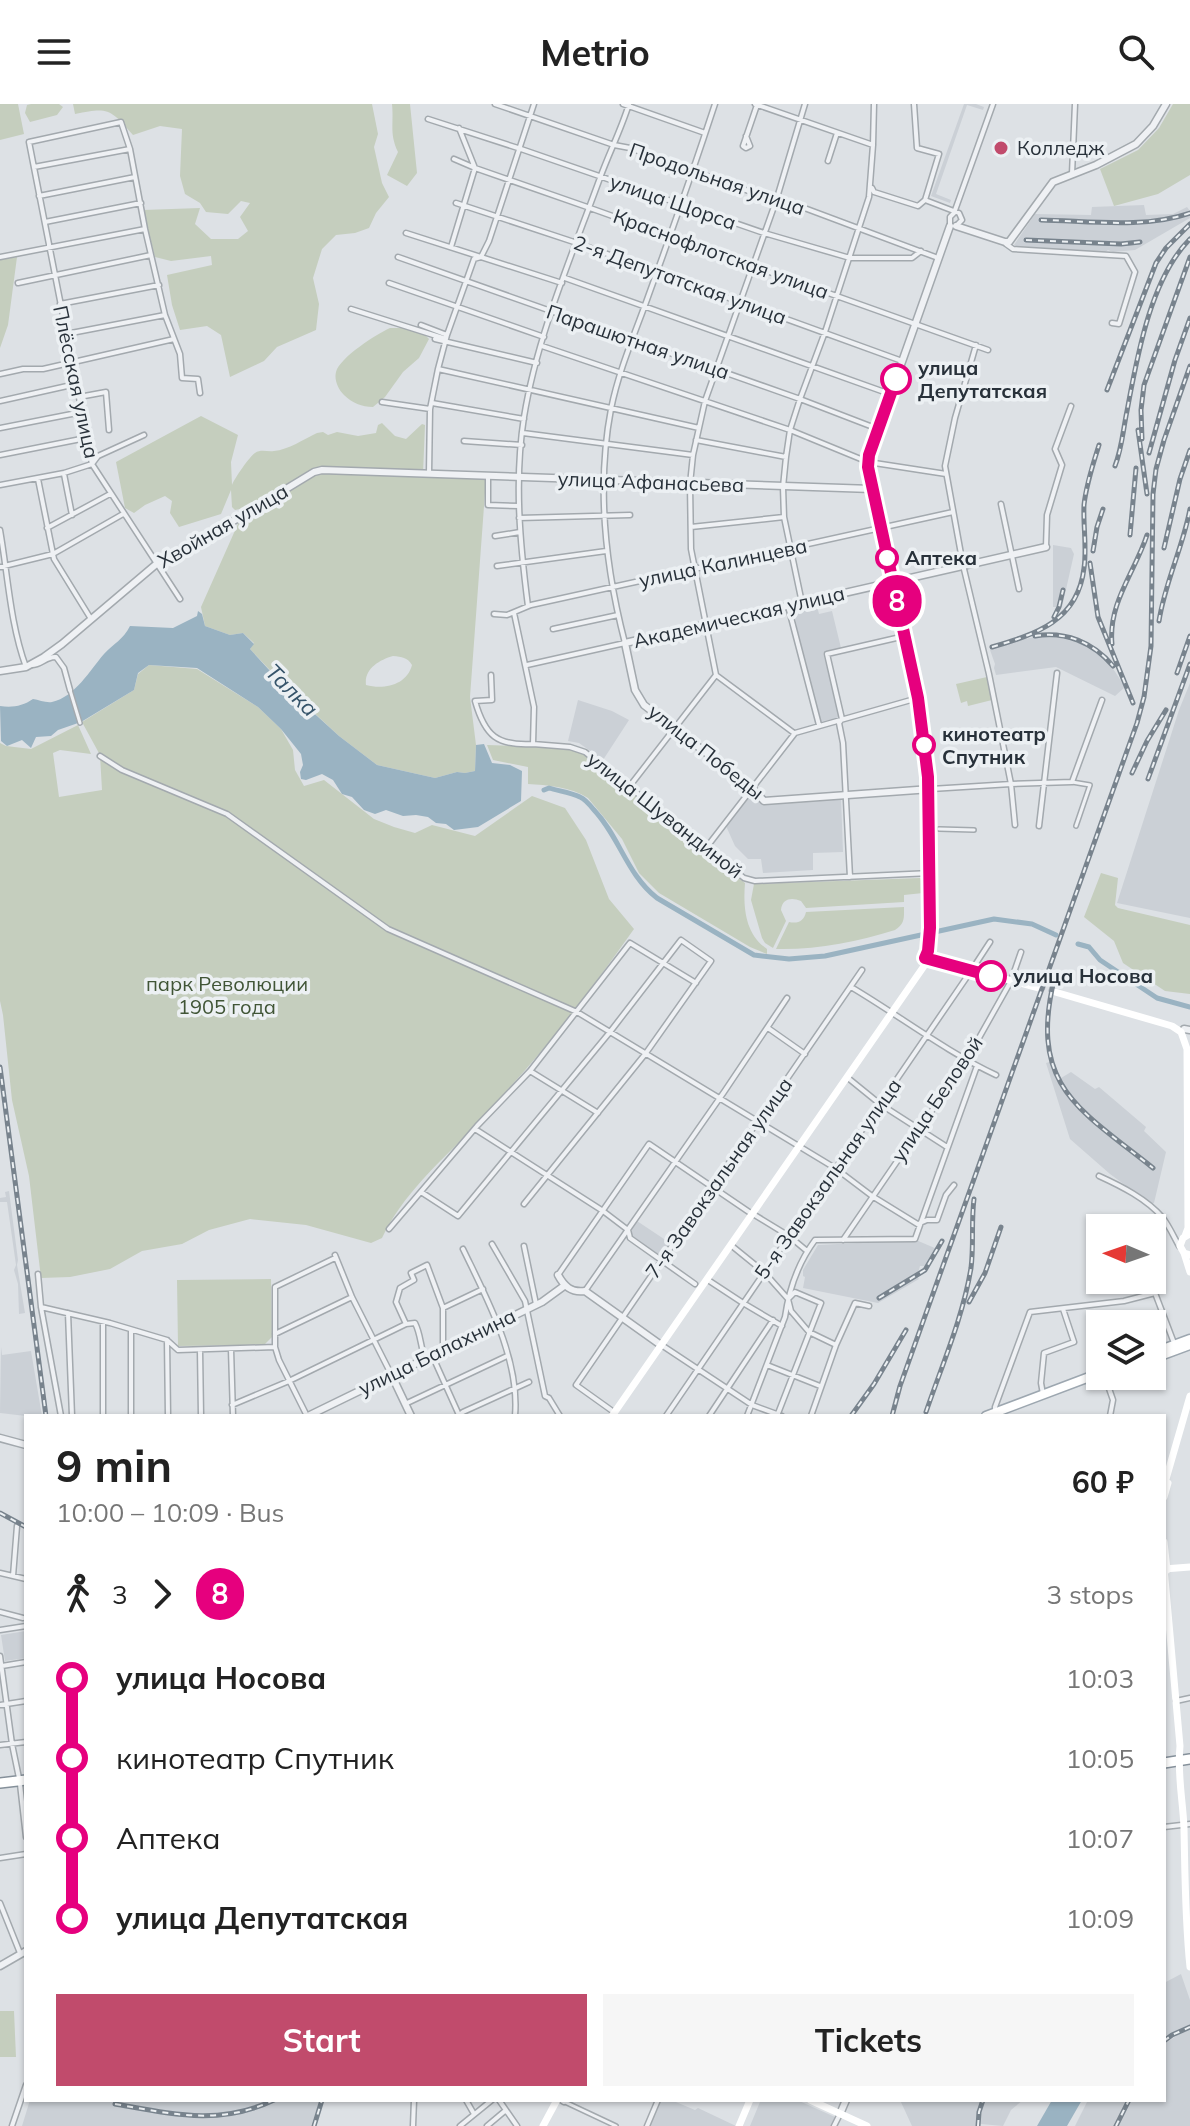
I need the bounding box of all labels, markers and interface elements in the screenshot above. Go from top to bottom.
icon: menu [32,30,76,74]
text: Metrio [540,30,650,75]
icon: search [1114,30,1158,74]
place label: Колледж [1017,135,1105,160]
street label: Продольная улица [626,137,808,220]
marker: Колледж [992,139,1010,157]
street label: улица Щорса [607,168,740,235]
street label: Краснофлотская улица [610,203,832,304]
street label: 2-я Депутатская улица [570,229,790,330]
street label: Парашютная улица [543,298,733,385]
street label: Плёсская улица [48,303,105,461]
place label: улица Депутатская [918,355,1047,403]
marker: улица Депутатская [881,364,911,394]
street label: улица Афанасьева [557,466,745,497]
street label: Хвойная улица [153,478,292,573]
street label: улица Калинцева [637,532,809,593]
place label: Аптека [905,545,977,570]
marker: Аптека [876,547,898,569]
line badge: 8 [871,575,923,627]
street label: Академическая улица [631,580,847,653]
text: 8 [889,583,905,618]
water label: Талка [260,658,324,722]
street label: улица Победы [643,699,769,805]
place label: кинотеатр Спутник [942,721,1046,769]
marker: кинотеатр Спутник [913,734,935,756]
street label: улица Шувандиной [582,746,748,883]
marker: улица Носова [976,961,1006,991]
place label: улица Носова [1013,963,1153,988]
park label: парк Революции 1905 года [146,971,308,1019]
street label: улица Беловой [885,1031,988,1166]
street label: 7-я Завокзальная улица [640,1073,797,1283]
street label: 5-я Завокзальная улица [749,1074,906,1284]
north arrow [1086,1214,1166,1294]
map controls [1086,1214,1166,1390]
street label: улица Балахнина [354,1303,520,1401]
button: layers [1086,1310,1166,1390]
text: 9 min [56,1438,172,1493]
text: 60 ₽ [1072,1463,1134,1501]
text: 10:00 – 10:09 · Bus [56,1496,285,1529]
icon: walk [56,1572,100,1616]
icon: forward [140,1572,184,1616]
text: 8 [212,1576,228,1611]
text: 3 [112,1578,128,1611]
text: 3 stops [1047,1578,1134,1611]
text: улица Носова [116,1659,326,1697]
text: 10:03 [1066,1662,1134,1695]
text: кинотеатр Спутник [116,1739,394,1777]
text: 10:05 [1066,1742,1134,1775]
text: Аптека [116,1819,221,1857]
text: 10:07 [1066,1822,1134,1855]
text: улица Депутатская [116,1899,408,1937]
text: 10:09 [1066,1902,1134,1935]
button: Start [56,1994,587,2086]
button: Tickets [603,1994,1134,2086]

